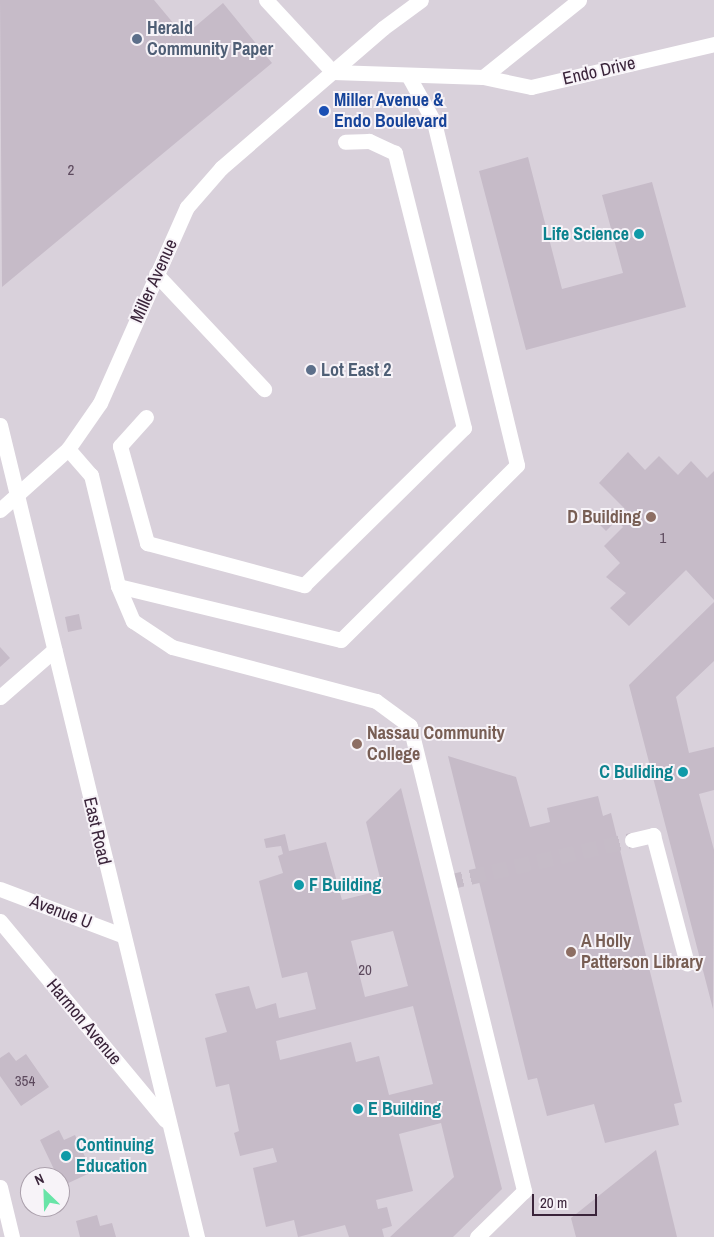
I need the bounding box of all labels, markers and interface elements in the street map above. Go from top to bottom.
place label: Herald Community Paper [147,18,273,60]
marker: Herald Community Paper [131,33,143,45]
street label: Endo Drive [561,52,637,90]
place label: Miller Avenue & Endo Boulevard [334,90,447,132]
marker: Miller Avenue & Endo Boulevard [318,105,330,117]
house number: 2 [68,161,74,179]
place label: Life Science [543,223,629,245]
marker: Life Science [633,228,645,240]
street label: Miller Avenue [126,236,182,326]
place label: Lot East 2 [321,359,392,381]
marker: Lot East 2 [305,364,317,376]
place label: D Building [567,506,641,528]
marker: D Building [645,511,657,523]
house number: 1 [660,529,666,547]
place label: Nassau Community College [367,723,505,766]
marker: Nassau Community College [351,738,363,750]
place label: C Buliding [599,761,673,783]
marker: C Buliding [677,766,689,778]
street label: East Road [79,795,115,867]
place label: F Building [309,874,381,896]
marker: F Building [293,879,305,891]
street label: Avenue U [27,890,95,934]
place label: A Holly Patterson Library [581,931,703,974]
marker: A Holly Patterson Library [565,946,577,958]
house number: 20 [358,961,372,979]
street label: Harmon Avenue [42,974,126,1070]
house number: 354 [15,1072,35,1090]
place label: E Building [368,1098,441,1120]
marker: E Building [352,1103,364,1115]
place label: Continuing Education [76,1135,154,1178]
marker: Continuing Education [60,1150,72,1162]
north arrow [20,1167,70,1217]
text: N [32,1169,47,1189]
scale bar [534,1184,599,1216]
text: 20 m [540,1192,567,1213]

